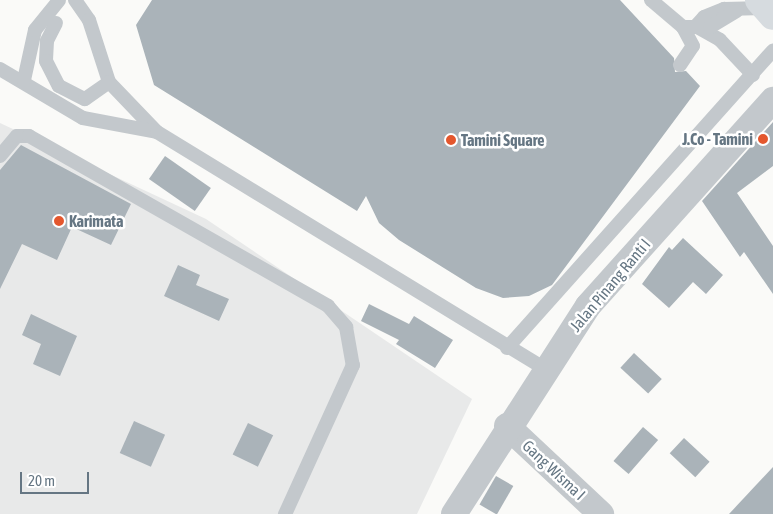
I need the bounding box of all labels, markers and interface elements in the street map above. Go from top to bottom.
place label: J.Co - Tamini [682,129,753,149]
place label: Tamini Square [461,130,545,150]
marker: J.Co - Tamini [757,133,769,145]
marker: Tamini Square [445,134,457,146]
place label: Karimata [69,211,123,231]
marker: Karimata [53,215,65,227]
street label: Jalan Pinang Ranti I [566,235,654,335]
street label: Gang Wisma I [519,436,589,504]
scale bar [22,462,91,494]
text: 20 m [28,472,55,489]

